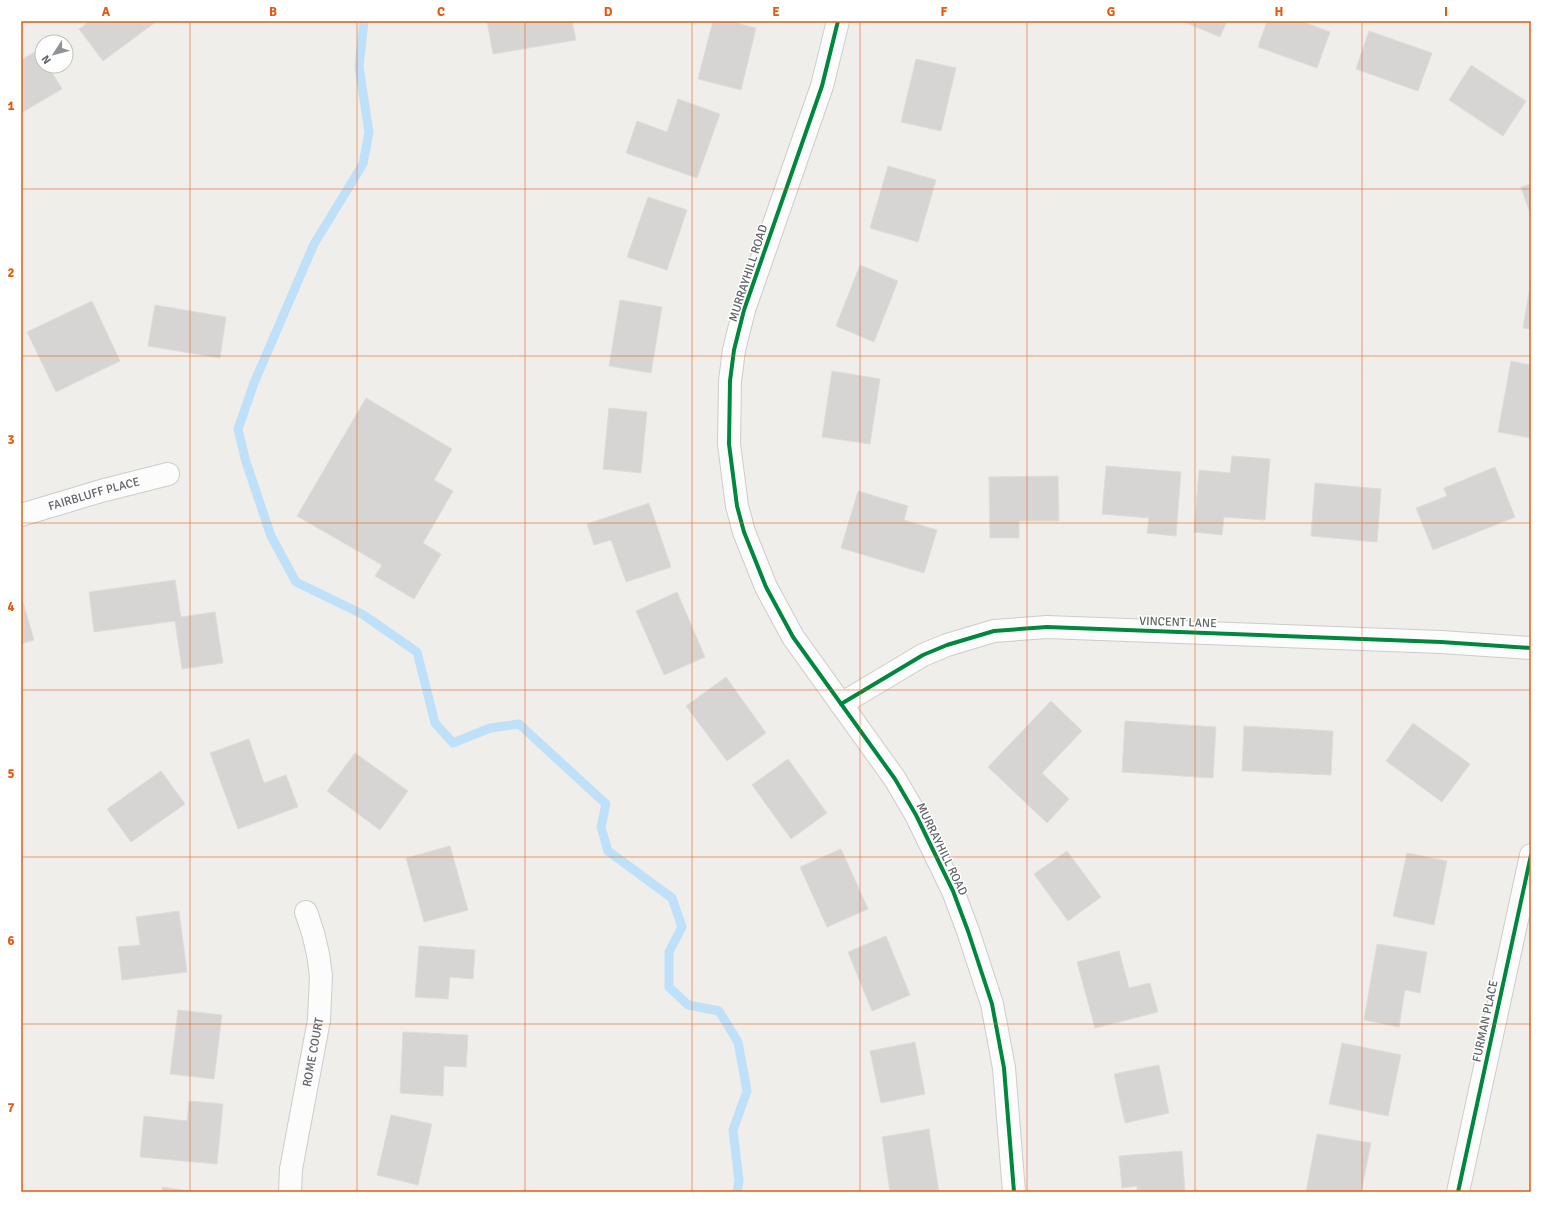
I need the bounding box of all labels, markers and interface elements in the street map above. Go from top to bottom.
text: A [102,4,111,20]
text: B [269,4,277,20]
text: C [437,4,445,20]
text: D [604,4,613,20]
text: E [772,4,780,20]
text: F [941,4,948,20]
text: G [1107,4,1115,20]
text: H [1275,4,1283,20]
text: I [1444,4,1448,20]
north arrow [34,34,74,74]
text: N [39,53,54,67]
text: 1 [7,98,15,114]
street label: MURRAYHILL ROAD [726,222,771,324]
text: 2 [7,265,15,281]
text: 3 [7,432,15,448]
street label: FAIRBLUFF PLACE [47,474,142,514]
text: 4 [7,599,15,615]
street label: VINCENT LANE [1139,614,1217,631]
text: 5 [7,766,15,782]
street label: MURRAYHILL ROAD [913,800,971,898]
text: 6 [7,933,15,949]
street label: FURMAN PLACE [1469,979,1502,1064]
street label: ROME COURT [300,1016,327,1088]
text: 7 [7,1100,15,1116]

